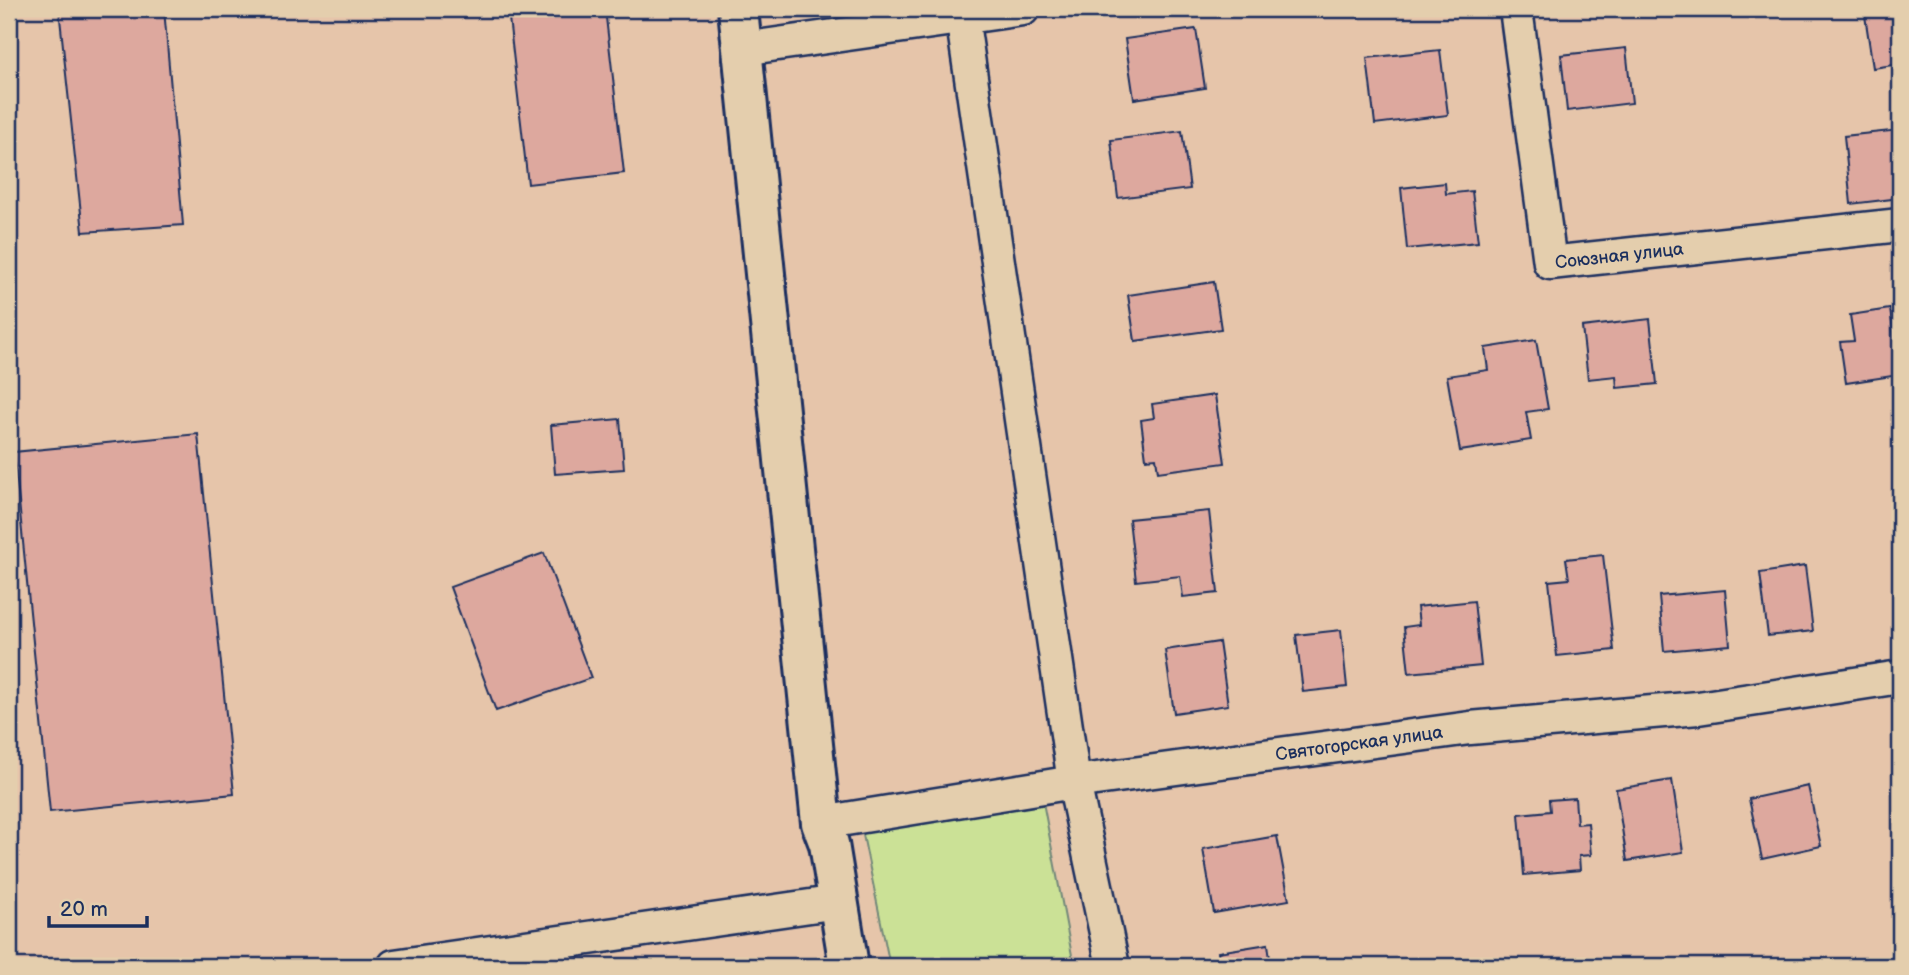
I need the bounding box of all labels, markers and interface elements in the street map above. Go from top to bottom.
street label: Союзная улица [1554,239,1685,273]
street label: Святогорская улица [1274,722,1444,765]
scale bar [49,884,147,928]
text: 20 m [60,897,108,922]

